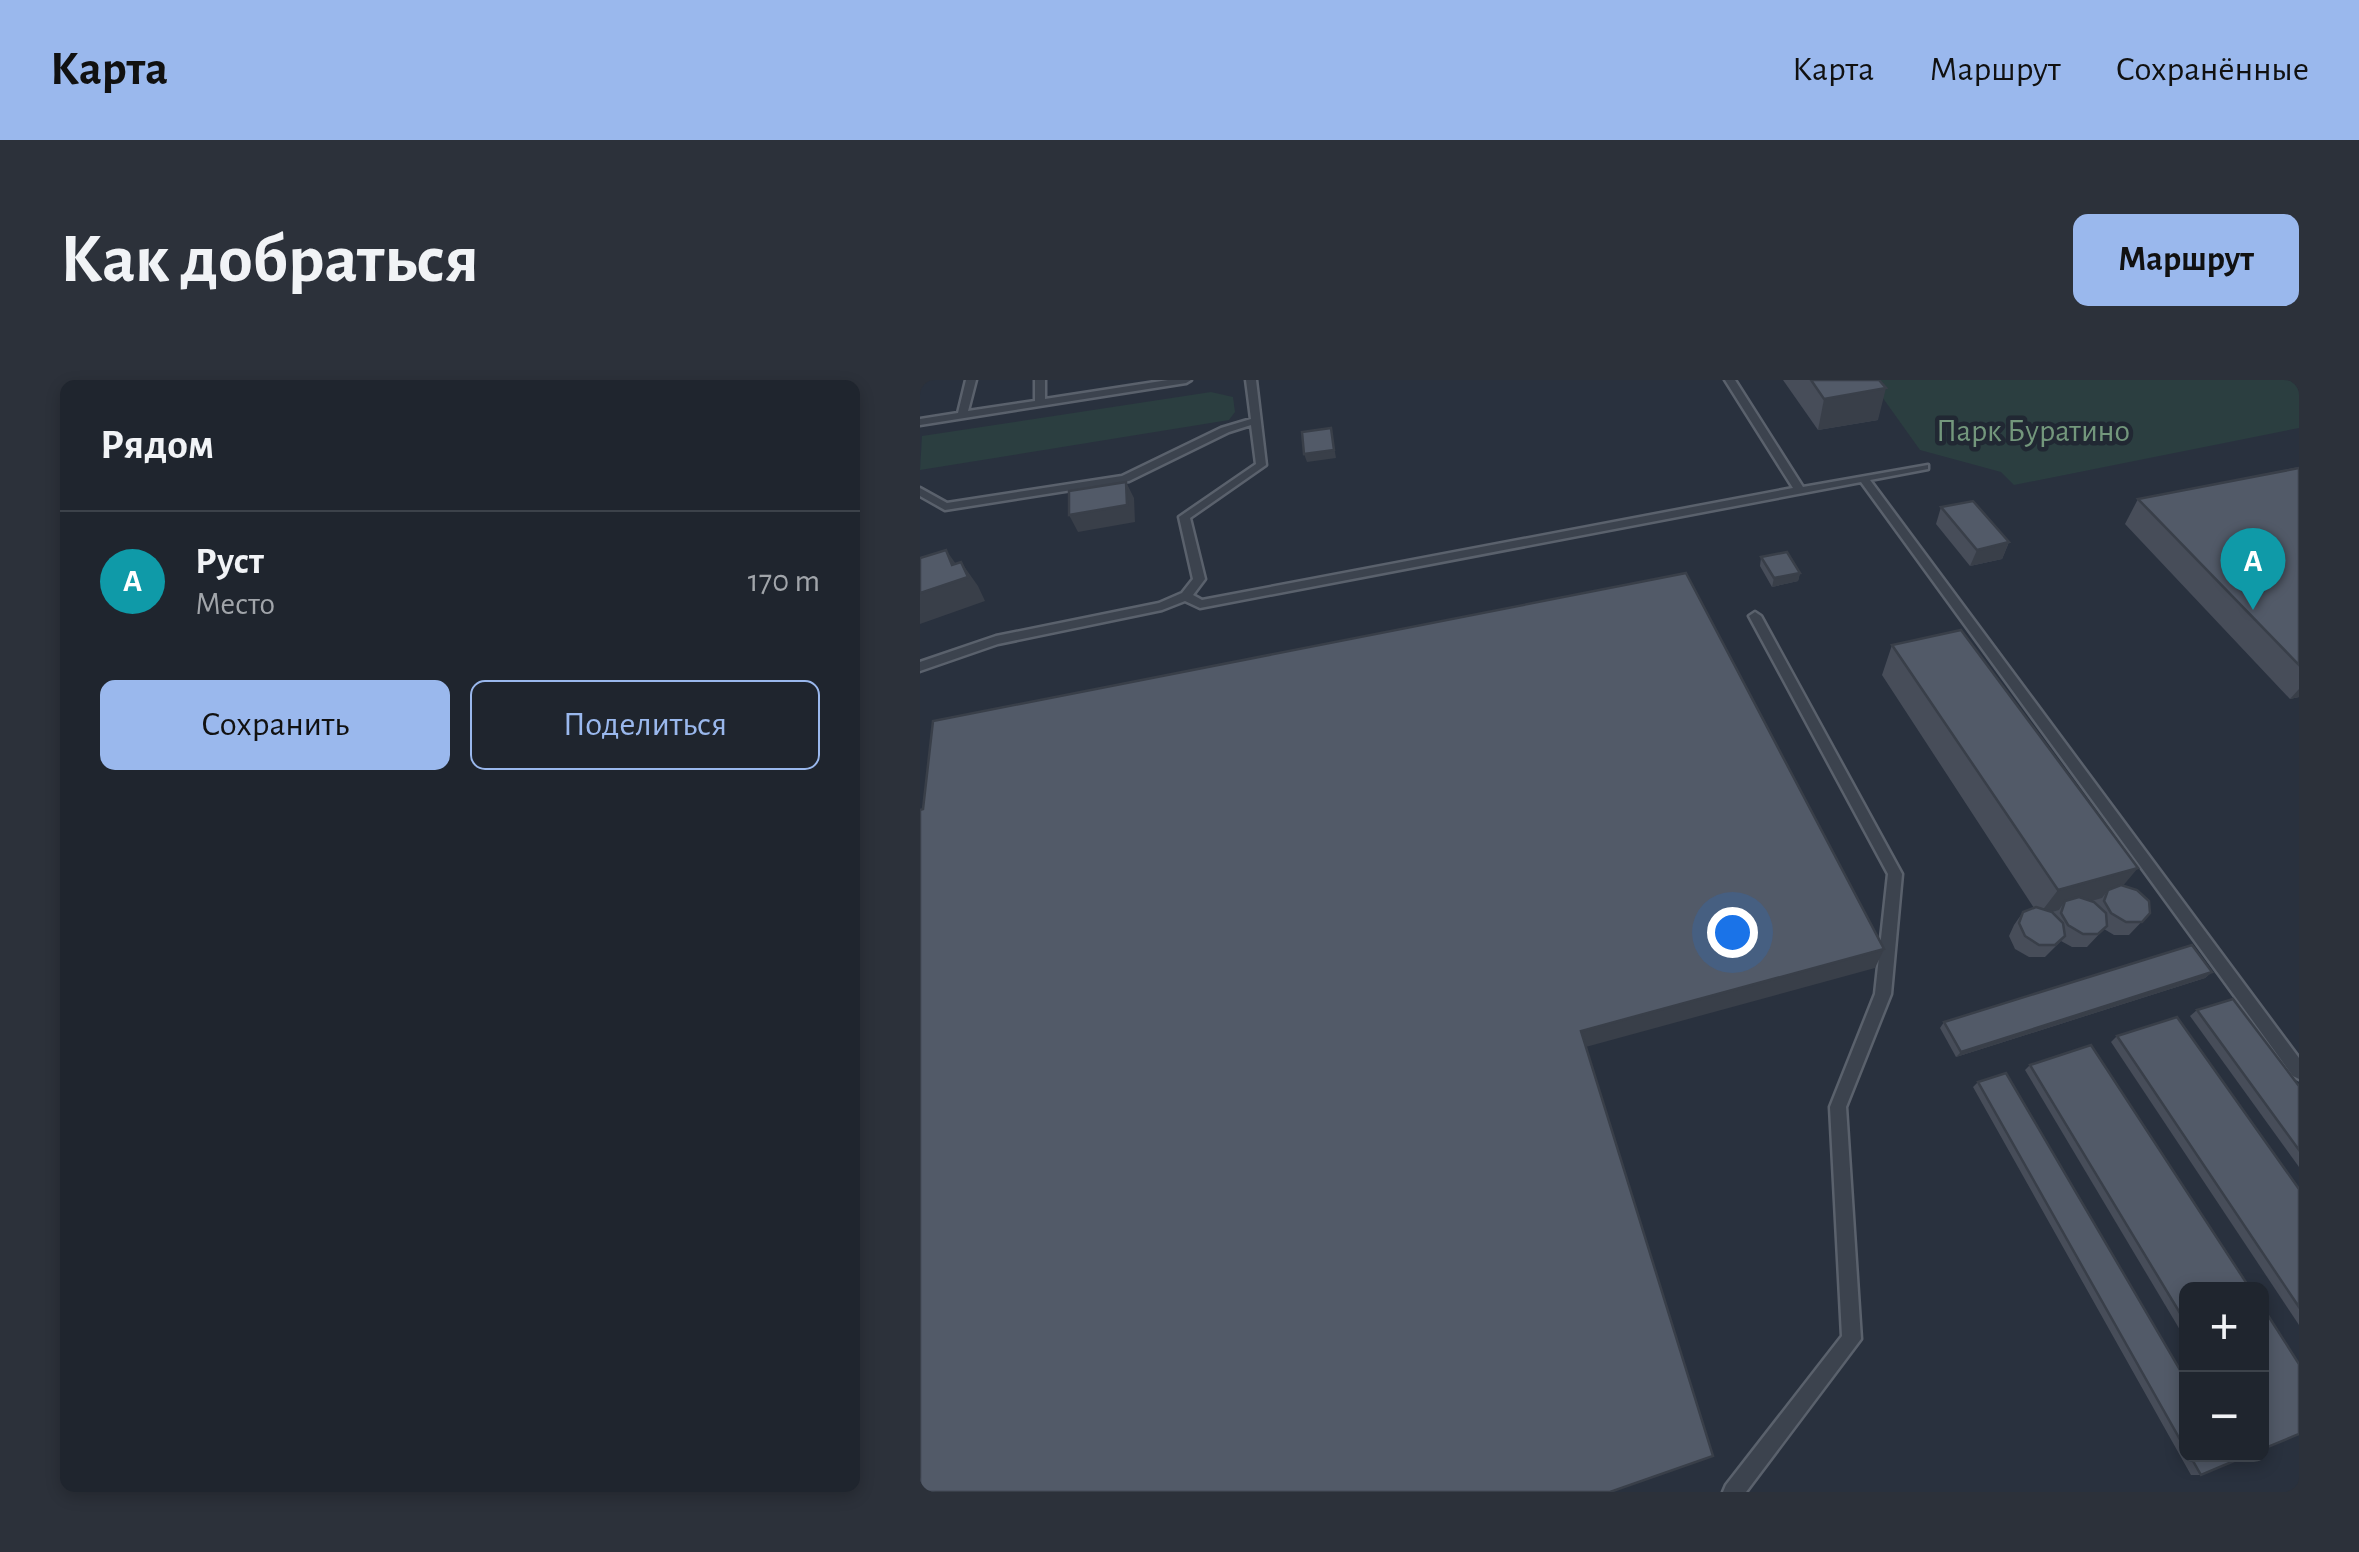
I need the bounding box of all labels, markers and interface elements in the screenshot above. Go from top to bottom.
text: Карта [50,46,168,94]
text: Карта [1792,52,1874,87]
text: Маршрут [1929,52,2061,87]
text: Сохранённые [2116,52,2309,87]
button: Маршрут [2073,214,2299,306]
text: Как добраться [60,225,479,295]
park label: Парк Буратино [1936,415,2130,447]
text: Рядом [100,424,214,466]
pin: A [2220,528,2286,610]
text: Руст [195,543,264,581]
text: A [123,565,142,597]
text: 170 m [748,565,820,597]
text: Место [195,588,275,620]
button: Сохранить [100,680,450,770]
button: Поделиться [470,680,820,770]
your location [1707,907,1758,958]
map controls [2179,1282,2269,1462]
button: + [2179,1282,2269,1372]
button: − [2179,1372,2269,1462]

